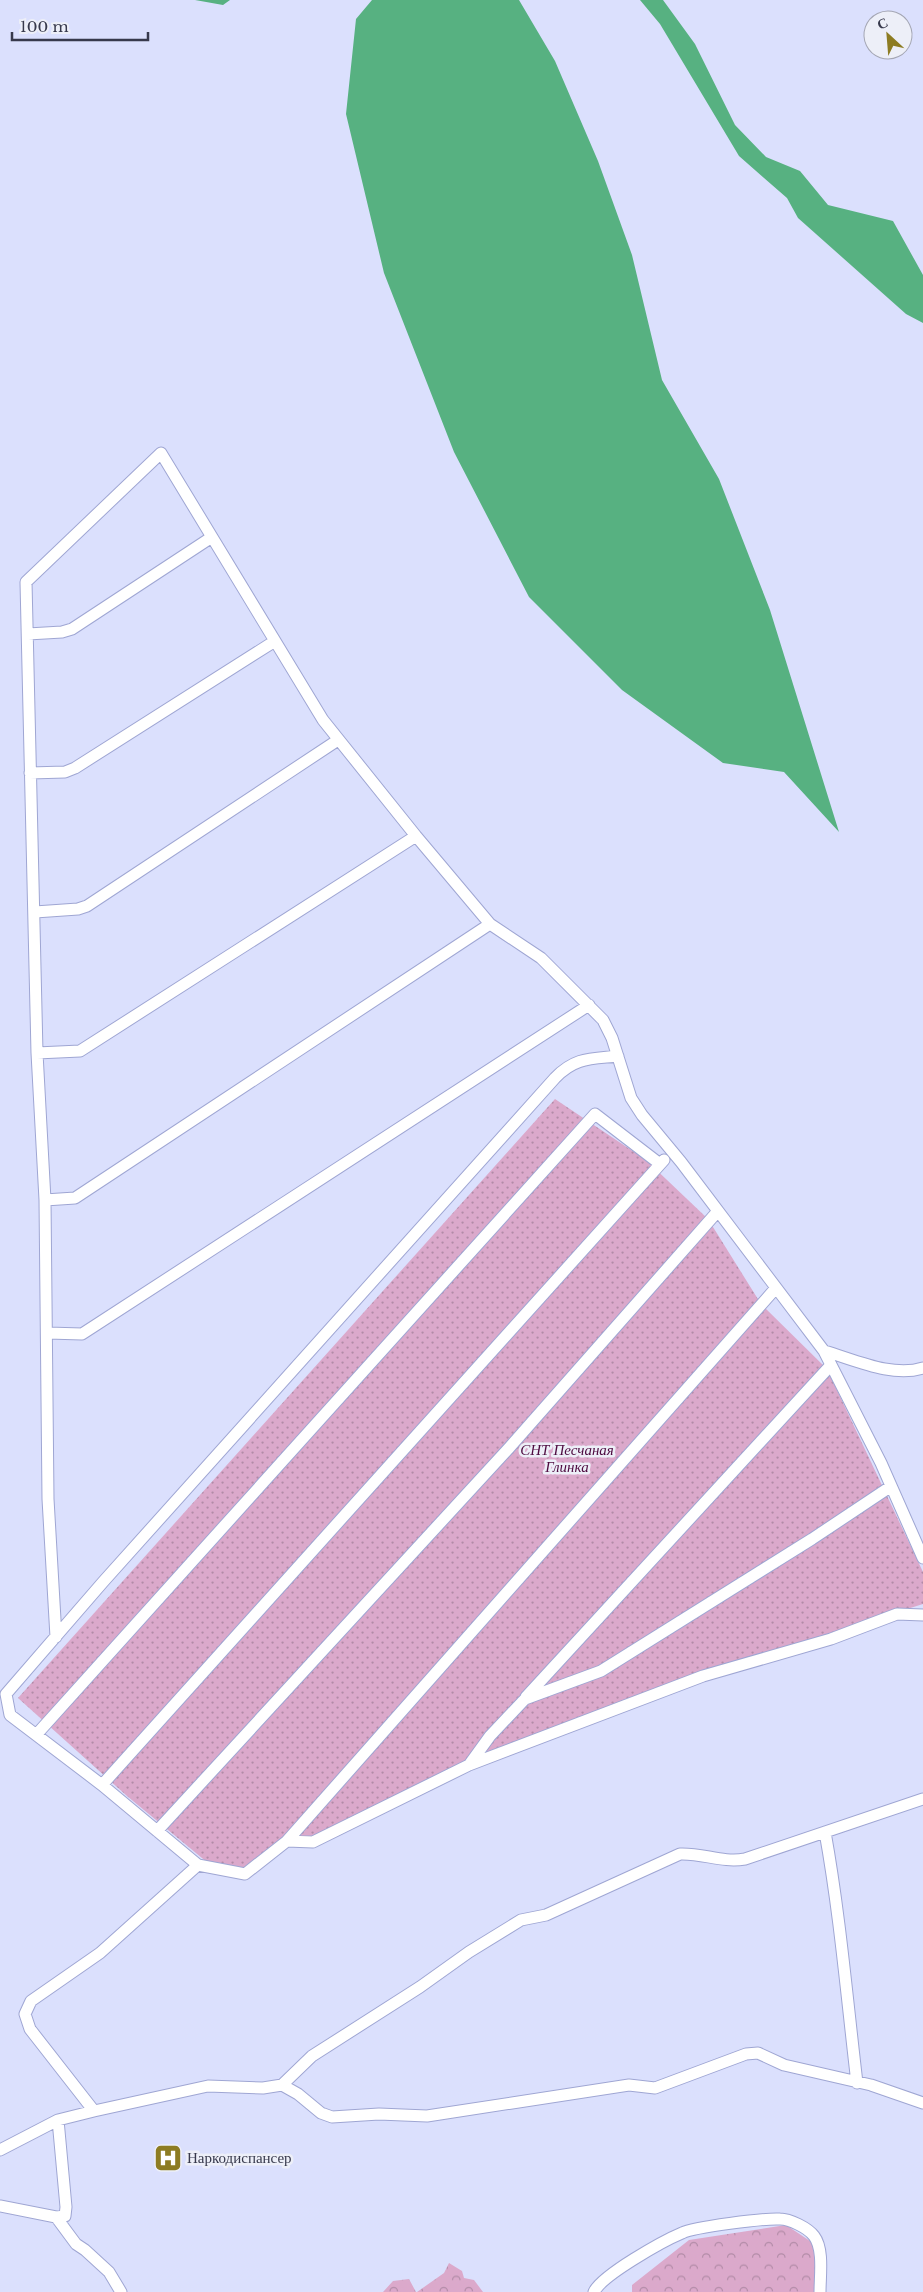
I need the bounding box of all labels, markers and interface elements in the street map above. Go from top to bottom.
scale bar [12,10,149,42]
north arrow [863,10,913,60]
text: С [874,13,891,34]
text: 100 m [20,17,69,36]
park label: СНТ Песчаная Глинка [520,1440,614,1476]
hospital icon: Наркодиспансер [153,2143,183,2173]
place label: Наркодиспансер [187,2148,292,2167]

